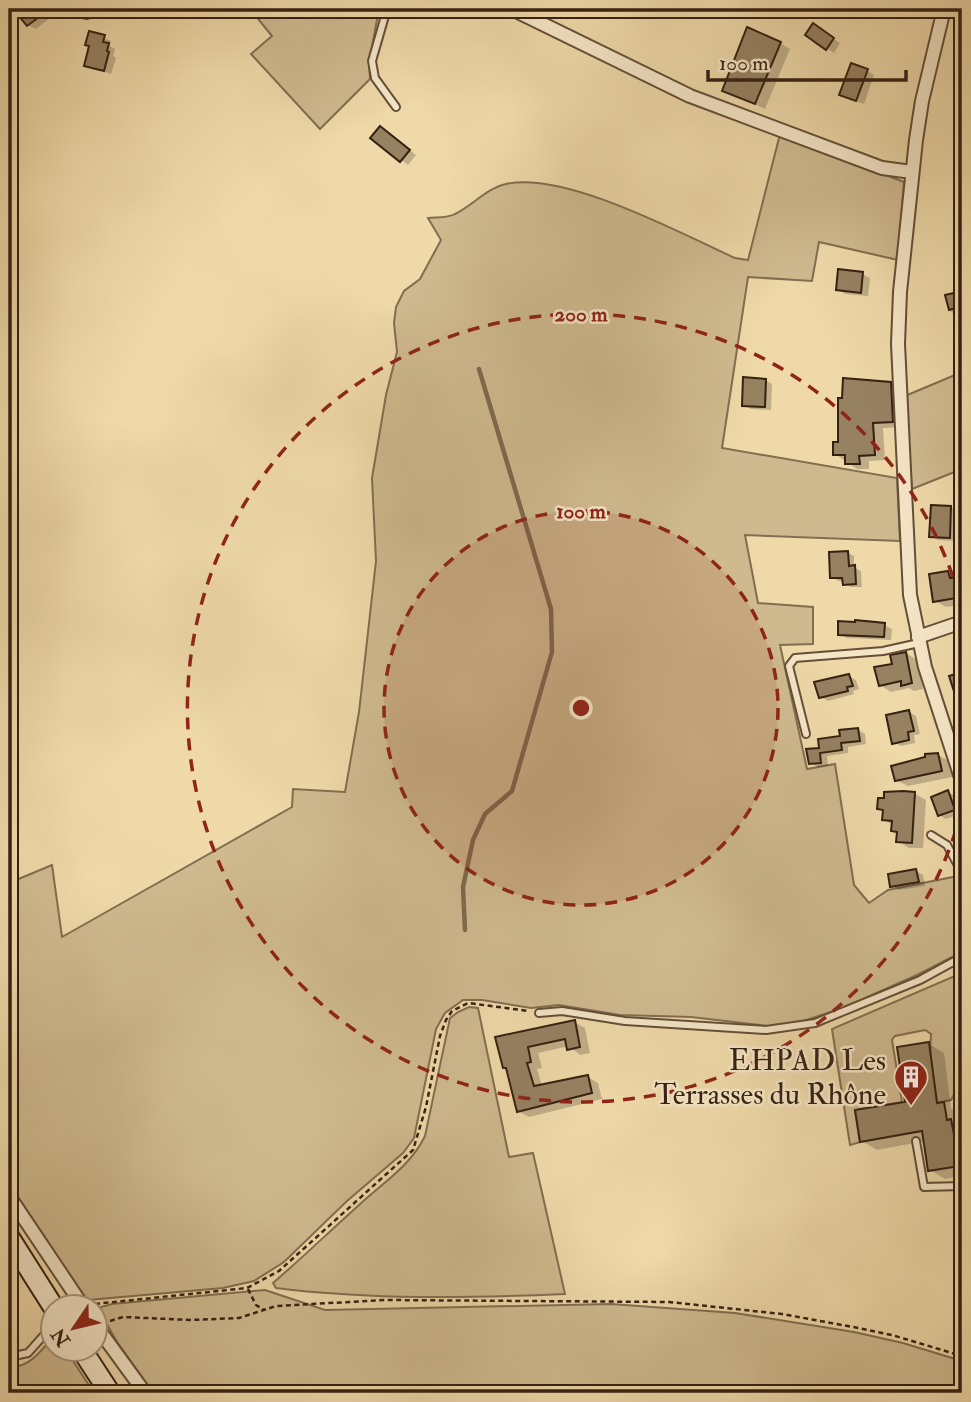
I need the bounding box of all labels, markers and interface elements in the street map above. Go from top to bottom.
scale bar [708,38,906,82]
text: 100 m [719,50,769,77]
text: 200 m [555,301,608,328]
text: 100 m [556,498,607,525]
centre of rings [569,696,593,720]
place label: EHPAD Les Terrasses du Rhône [654,1042,886,1113]
building icon: EHPAD Les Terrasses du Rhône [892,1058,930,1107]
north arrow [38,1294,108,1364]
text: N [46,1323,76,1352]

